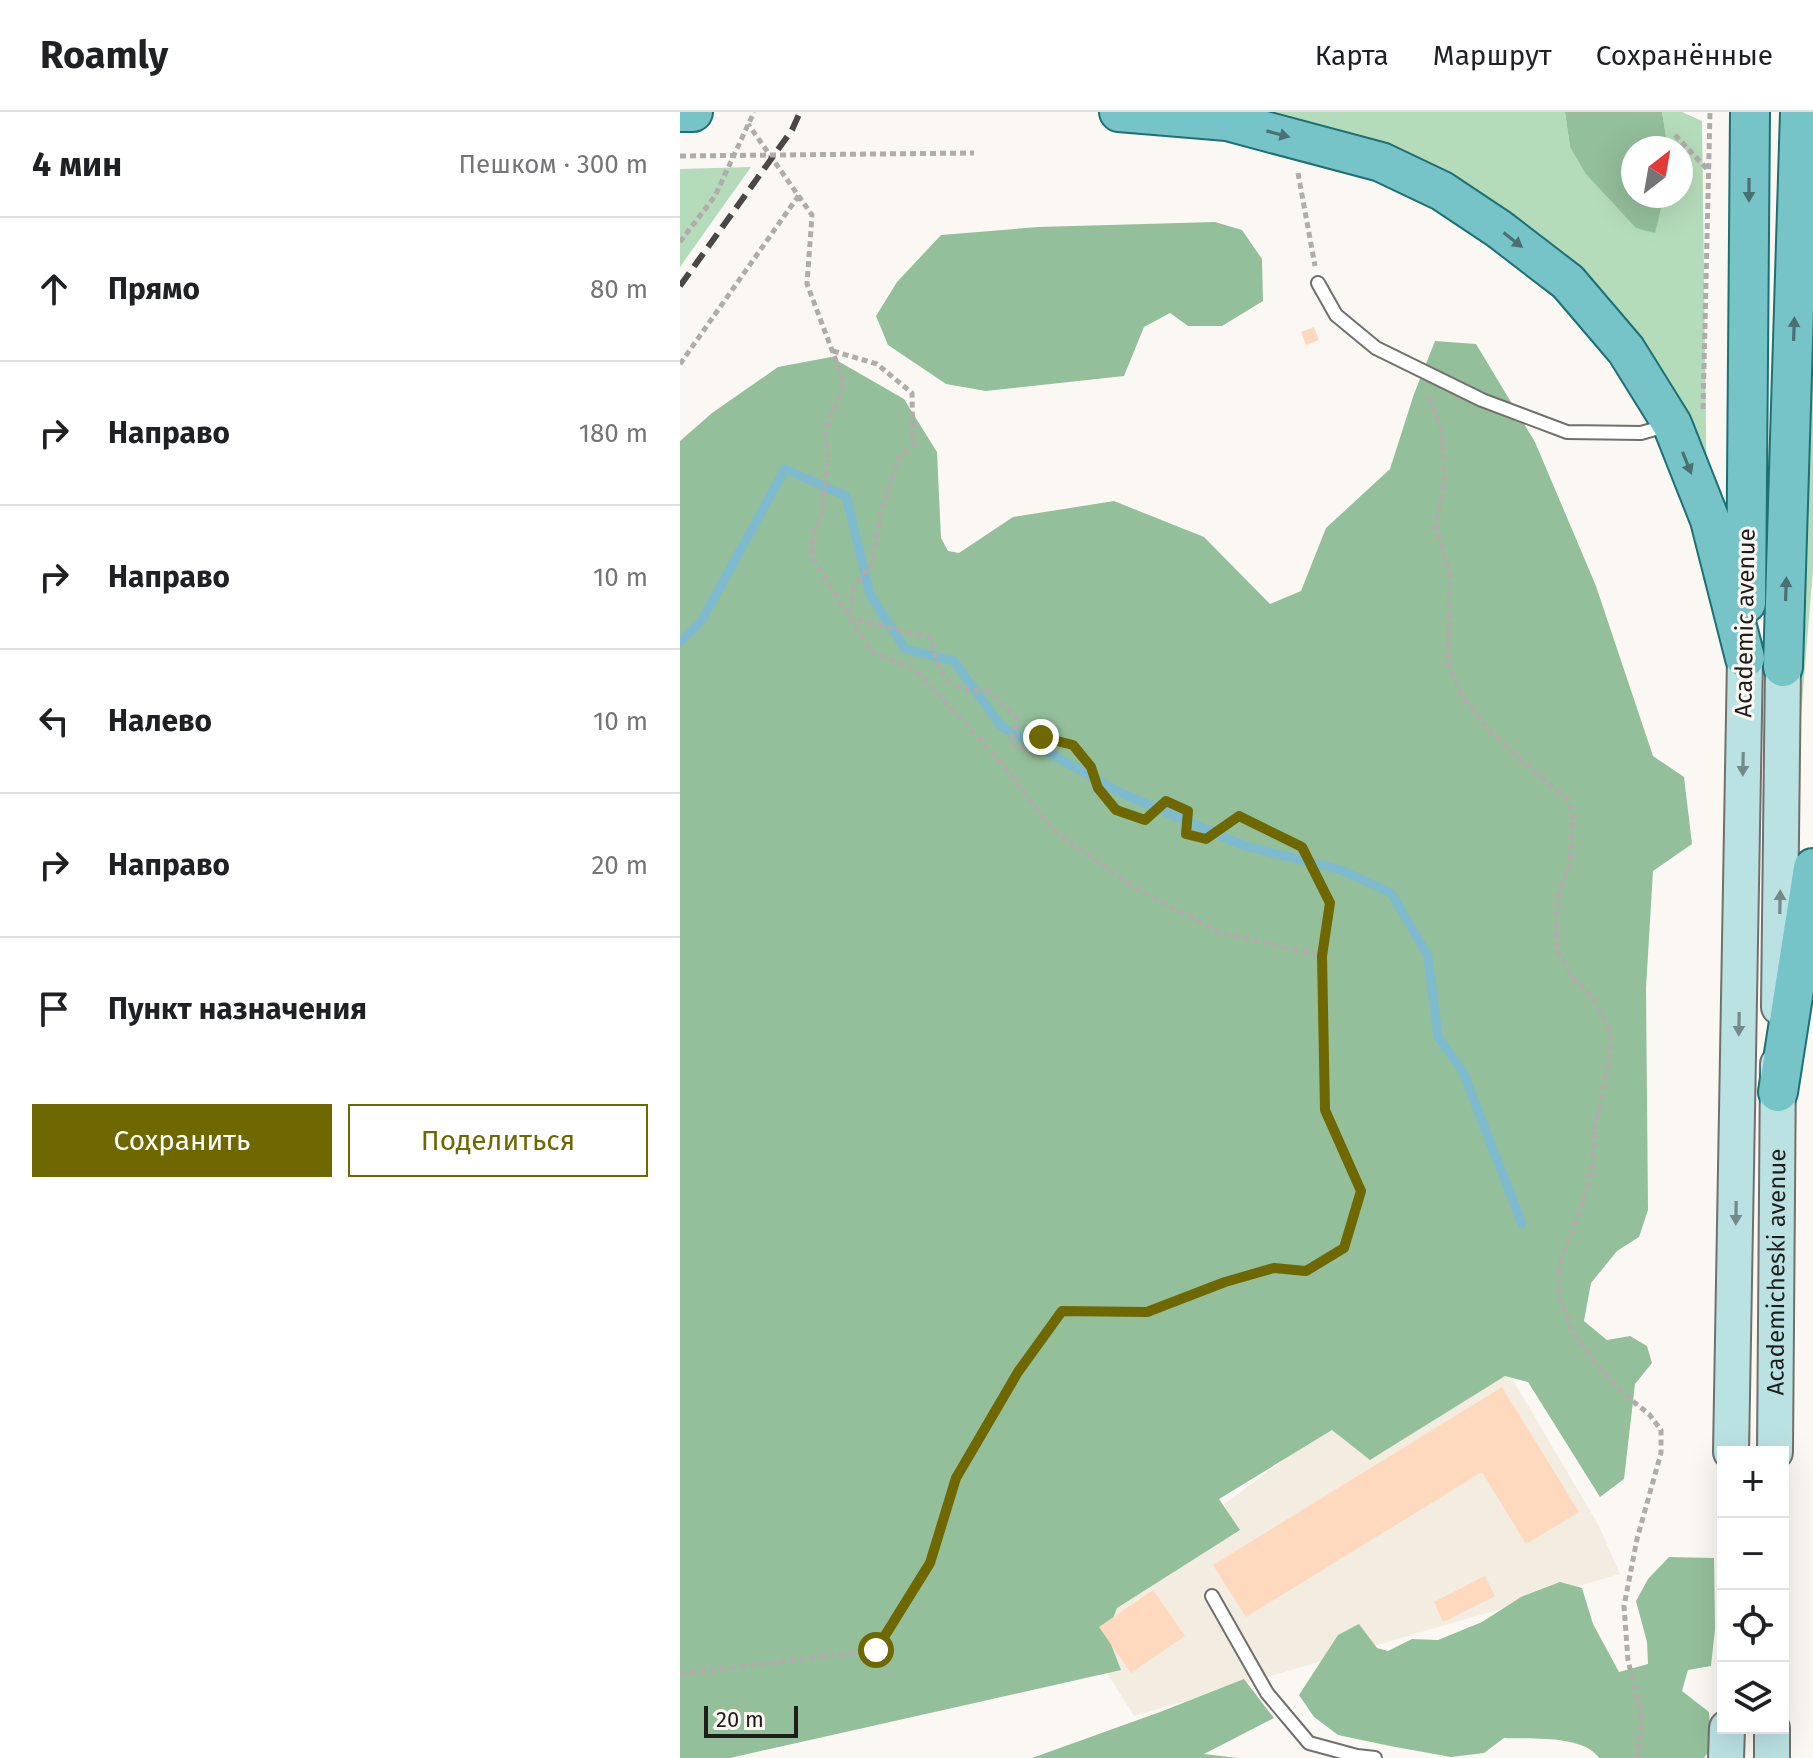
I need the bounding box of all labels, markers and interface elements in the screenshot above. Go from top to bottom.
text: Roamly [40,32,168,78]
text: Карта [1315,39,1389,72]
text: Маршрут [1433,39,1552,72]
text: Сохранённые [1596,39,1773,72]
one-way arrow [1266,129,1291,141]
north arrow [1621,136,1693,208]
text: 4 мин [32,144,122,185]
text: Пешком · 300 m [459,149,648,180]
one-way arrow [1743,178,1755,203]
one-way arrow [1503,231,1523,247]
icon: ahead [32,267,76,311]
text: Прямо [108,271,200,307]
text: 80 m [590,274,648,305]
one-way arrow [1787,316,1800,341]
icon: right [32,411,76,455]
text: Направо [108,415,230,451]
text: 180 m [579,418,648,449]
one-way arrow [1681,451,1694,475]
street label: Academic avenue [1729,528,1761,718]
icon: right [32,555,76,599]
text: Направо [108,559,230,595]
text: 10 m [593,562,648,593]
one-way arrow [1779,576,1792,601]
icon: left [32,699,76,743]
text: Налево [108,703,212,739]
text: 10 m [593,706,648,737]
route end [1023,719,1059,755]
one-way arrow [1737,752,1750,777]
icon: right [32,843,76,887]
text: Направо [108,847,230,883]
text: 20 m [591,850,648,881]
one-way arrow [1774,889,1786,914]
icon: arrive [32,987,76,1031]
text: Пункт назначения [108,991,367,1027]
one-way arrow [1733,1012,1745,1037]
button: Сохранить [32,1104,332,1177]
button: Поделиться [348,1104,648,1177]
street label: Academicheski avenue [1761,1148,1791,1396]
one-way arrow [1729,1201,1742,1226]
map controls [1717,1446,1789,1734]
button: + [1717,1446,1789,1518]
button: − [1717,1518,1789,1590]
button: locate [1717,1590,1789,1662]
route start [858,1632,894,1668]
button: layers [1717,1662,1789,1734]
scale bar [704,1702,798,1738]
text: 20 m [716,1706,764,1733]

